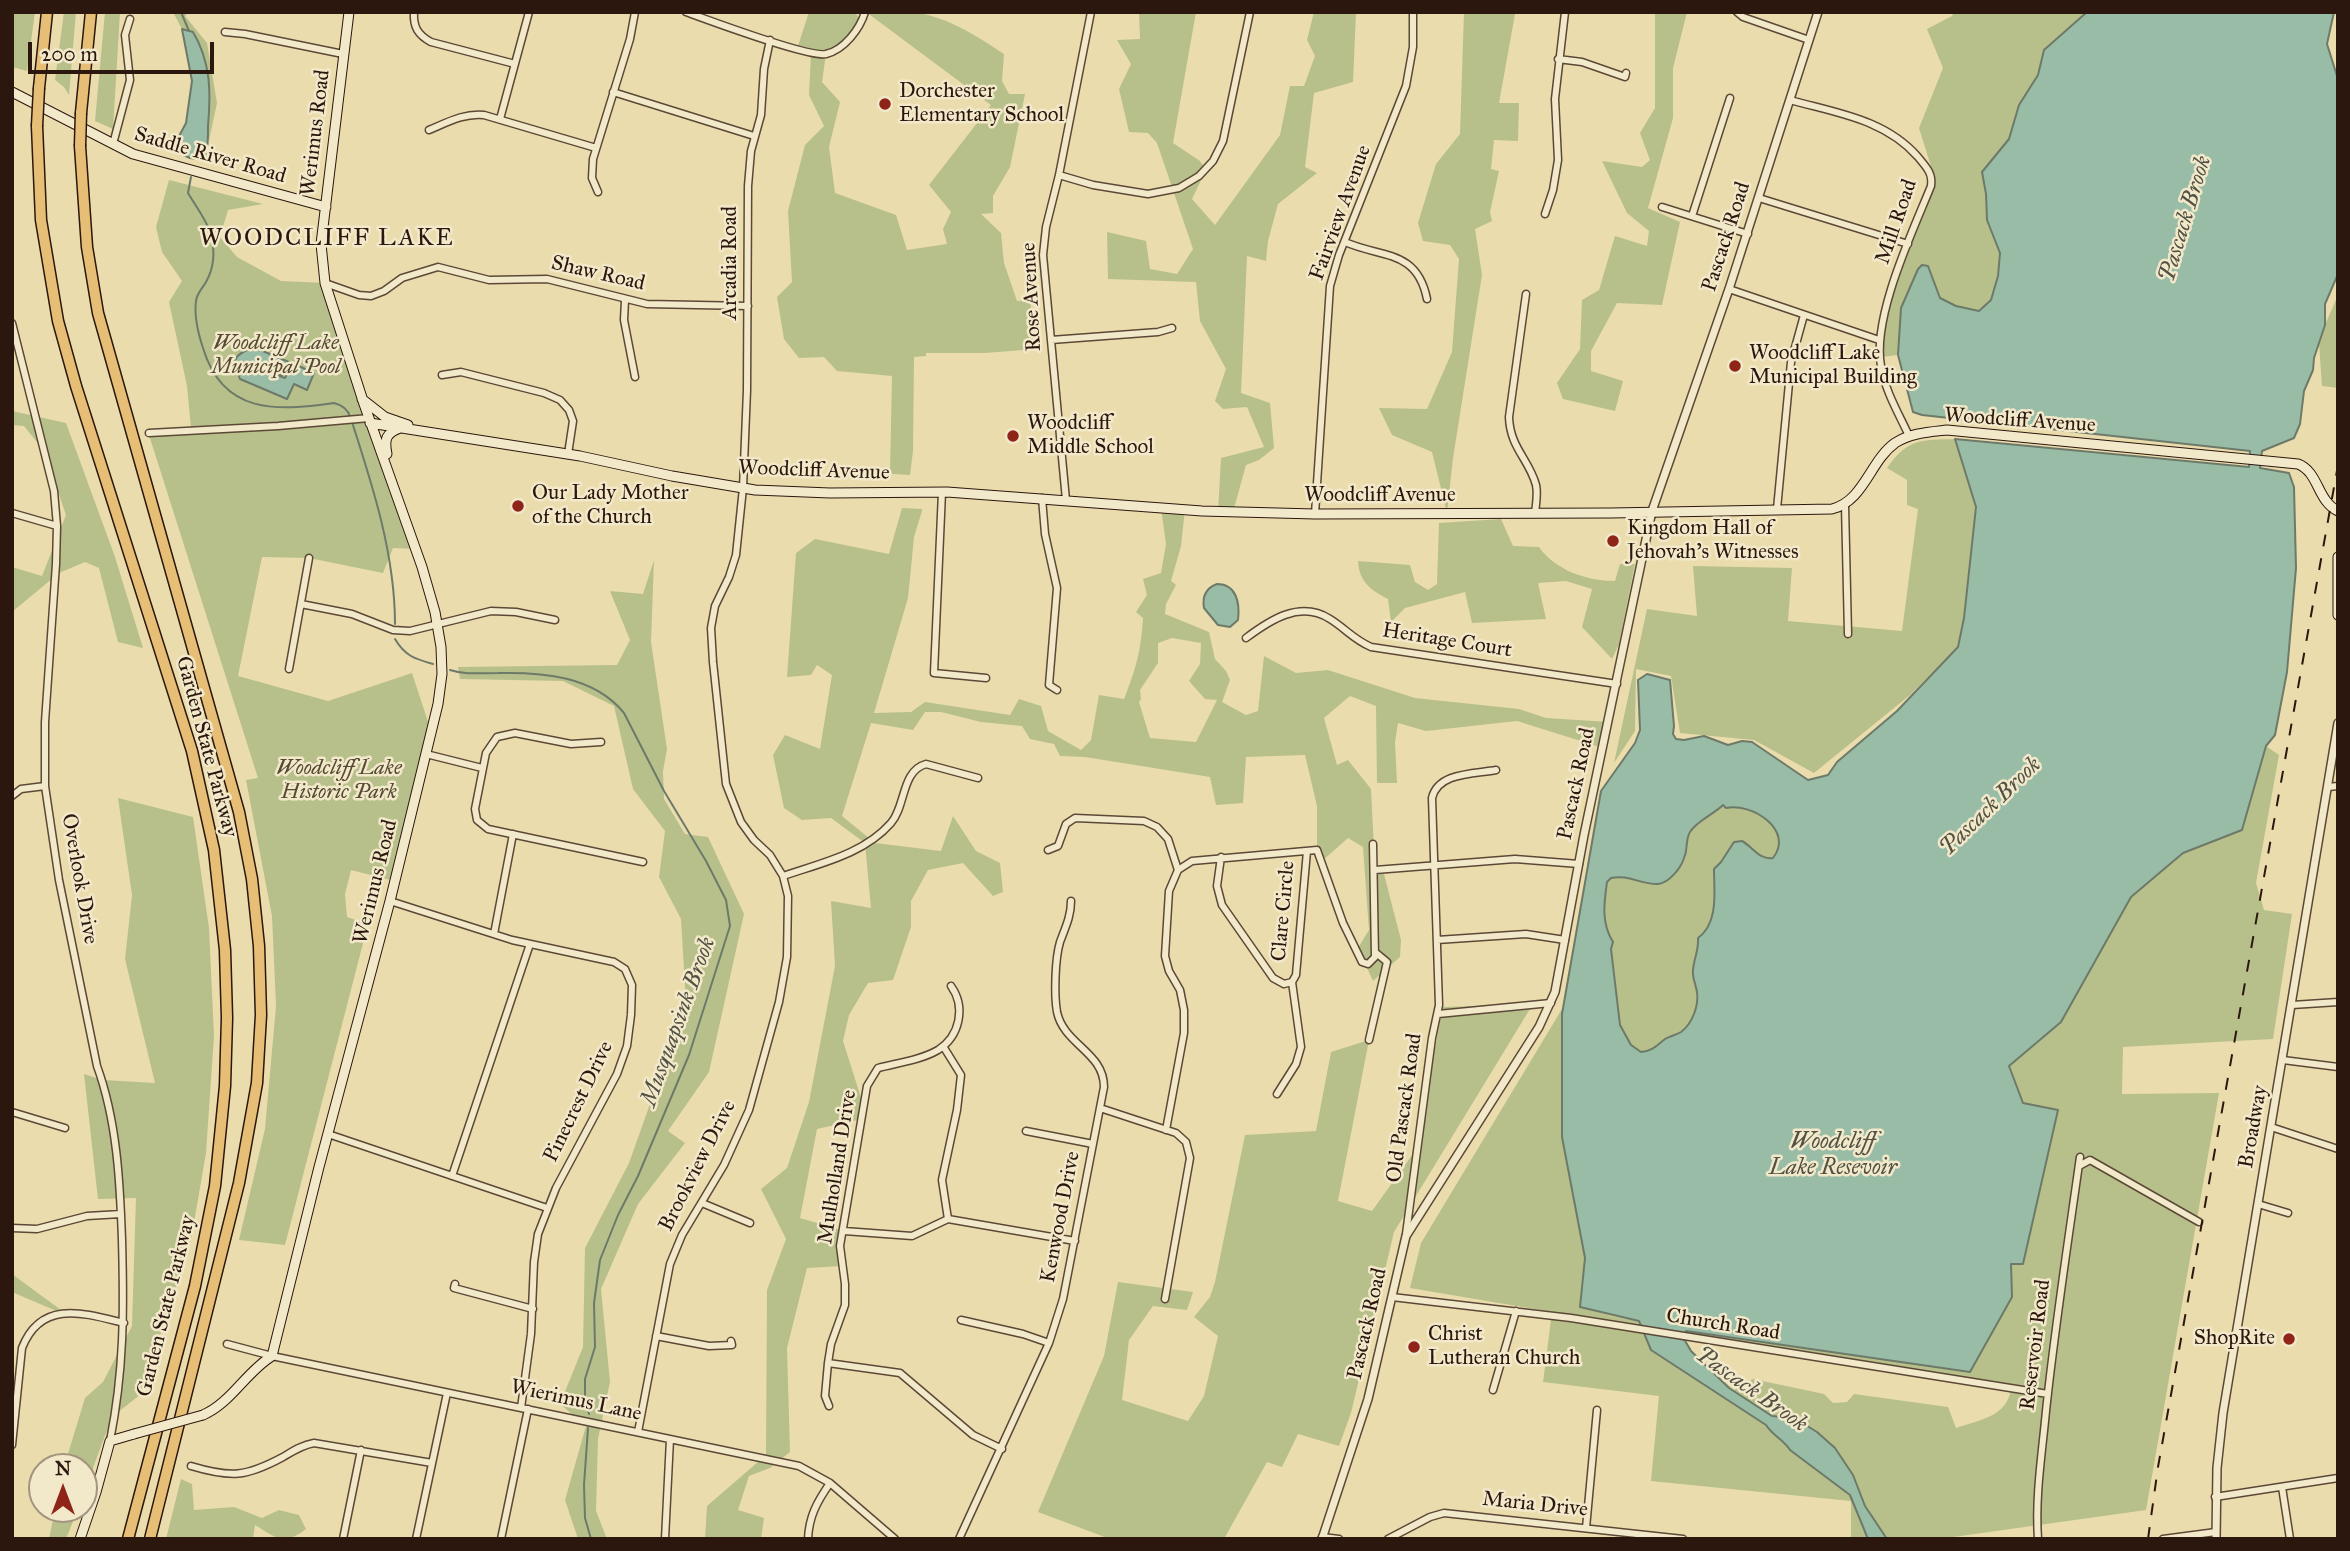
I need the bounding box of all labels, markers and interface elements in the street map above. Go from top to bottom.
scale bar [32,28,217,72]
text: 200 m [41,41,98,67]
street label: Werimus Road [296,68,336,198]
place label: Dorchester Elementary School [899,79,1064,129]
marker: Dorchester Elementary School [877,96,893,112]
street label: Saddle River Road [131,122,289,190]
street label: Fairview Avenue [1305,142,1377,284]
water label: Pascack Brook [2154,153,2218,285]
street label: Mill Road [1871,176,1923,268]
street label: Pascack Road [1697,179,1757,295]
street label: Arcadia Road [718,206,744,320]
district label: WOODCLIFF LAKE [201,225,453,253]
street label: Rose Avenue [1017,242,1047,352]
street label: Shaw Road [549,251,647,297]
park label: Woodcliff Lake Municipal Pool [211,331,341,381]
place label: Woodcliff Lake Municipal Building [1749,341,1917,391]
marker: Woodcliff Lake Municipal Building [1727,358,1743,374]
street label: Woodcliff Avenue [1944,403,2096,439]
place label: Woodcliff Middle School [1027,411,1154,461]
marker: Woodcliff Middle School [1005,428,1021,444]
street label: Woodcliff Avenue [738,456,890,486]
place label: Our Lady Mother of the Church [532,481,689,531]
street label: Woodcliff Avenue [1304,483,1456,509]
marker: Our Lady Mother of the Church [510,498,526,514]
place label: Kingdom Hall of Jehovah's Witnesses [1627,516,1799,566]
marker: Kingdom Hall of Jehovah's Witnesses [1605,533,1621,549]
street label: Heritage Court [1380,618,1514,664]
street label: Garden State Parkway [170,654,242,840]
street label: Pascack Road [1553,726,1601,842]
water label: Pascack Brook [1935,752,2047,862]
park label: Woodcliff Lake Historic Park [276,756,402,806]
street label: Overlook Drive [55,812,103,946]
street label: Werimus Road [348,817,404,947]
street label: Clare Circle [1267,860,1301,962]
water label: Musquapsink Brook [636,934,722,1110]
street label: Old Pascack Road [1382,1032,1428,1184]
street label: Pinecrest Drive [539,1037,619,1167]
street label: Broadway [2234,1084,2274,1170]
street label: Mulholland Drive [813,1088,863,1246]
street label: Brookview Drive [654,1096,742,1236]
water label: Woodcliff Lake Resevoir [1769,1128,1897,1182]
street label: Kenwood Drive [1036,1149,1086,1285]
street label: Garden State Parkway [132,1213,202,1399]
street label: Pascack Road [1343,1266,1393,1382]
street label: Reservoir Road [2015,1278,2057,1412]
street label: Church Road [1664,1304,1782,1346]
place label: Christ Lutheran Church [1428,1322,1580,1372]
place label: ShopRite [2194,1326,2275,1352]
marker: ShopRite [2281,1331,2297,1347]
marker: Christ Lutheran Church [1406,1339,1422,1355]
water label: Pascack Brook [1690,1341,1812,1439]
street label: Wierimus Lane [508,1375,644,1427]
north arrow [28,1453,98,1523]
text: N [55,1457,71,1480]
street label: Maria Drive [1481,1487,1589,1523]

